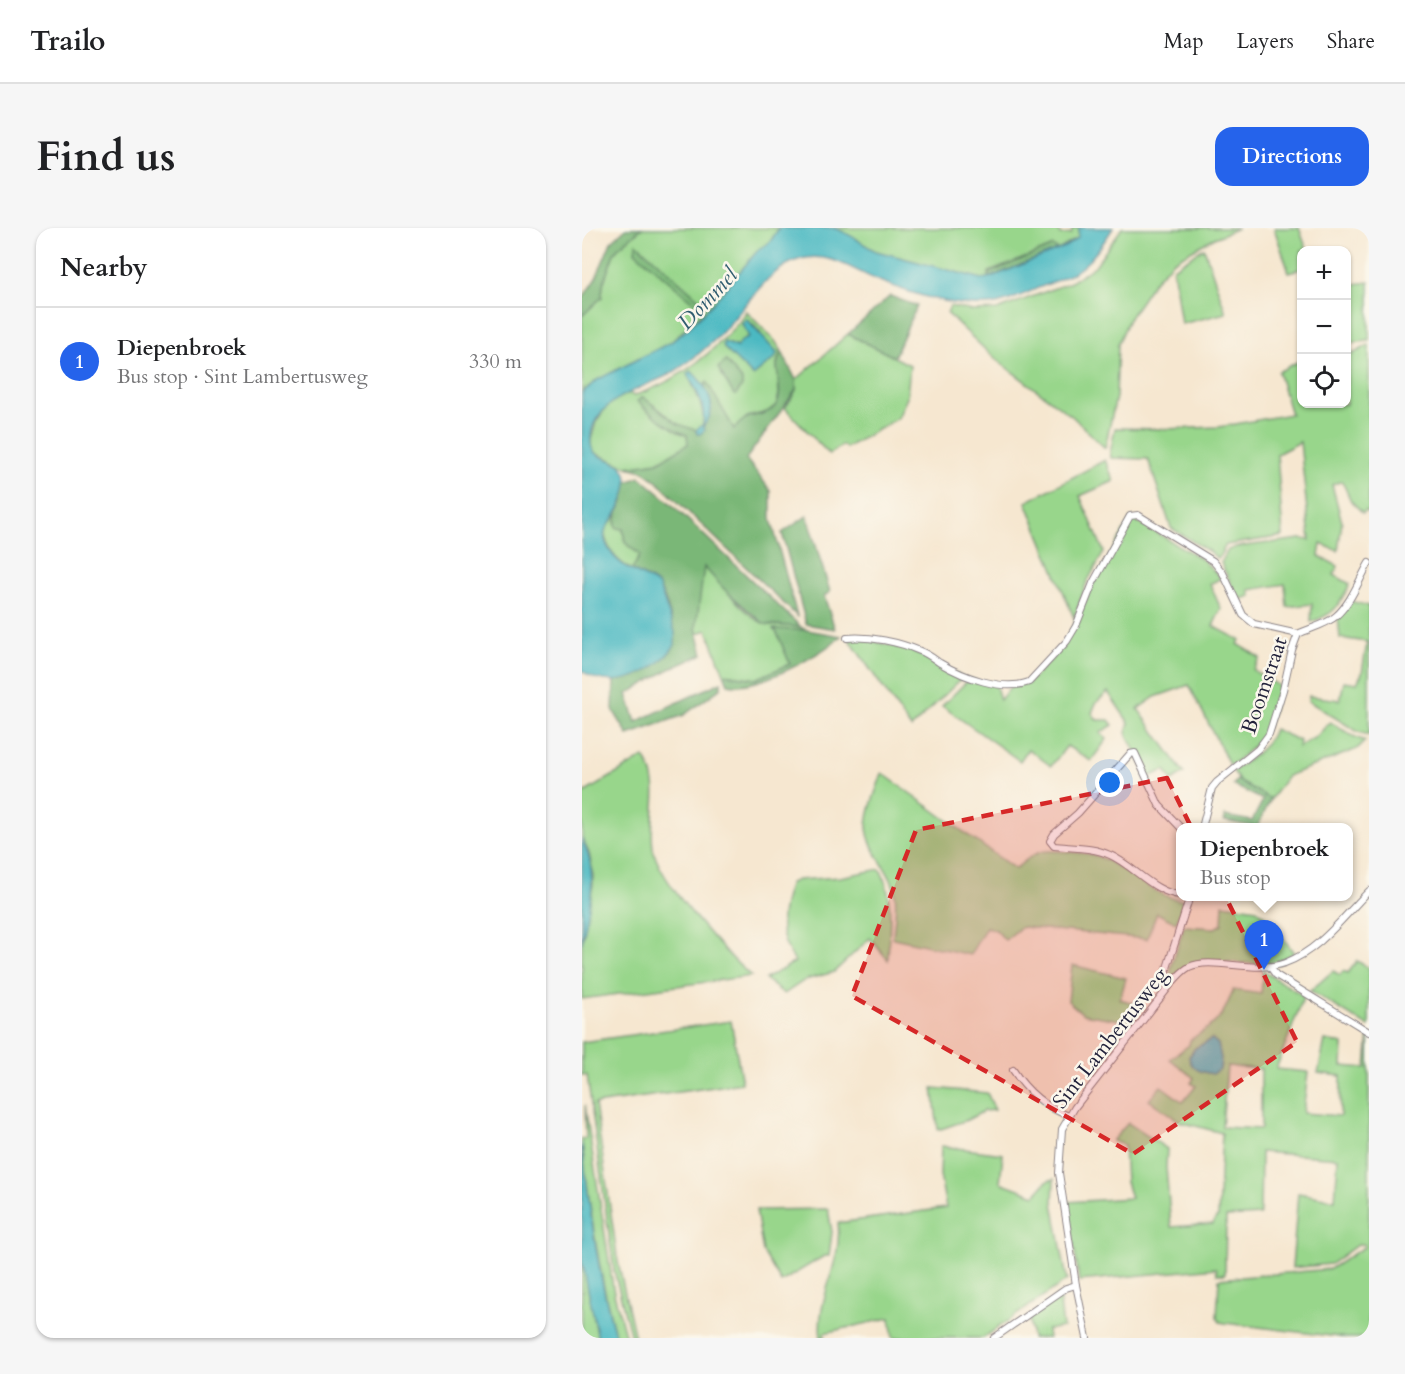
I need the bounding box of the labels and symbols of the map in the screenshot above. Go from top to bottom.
water label: Dommel [671,260,745,337]
street label: Boomstraat [1234,632,1295,738]
your location [1095,768,1124,797]
pin: 1 [1244,920,1284,970]
street label: Sint Lambertusweg [1046,961,1175,1115]

